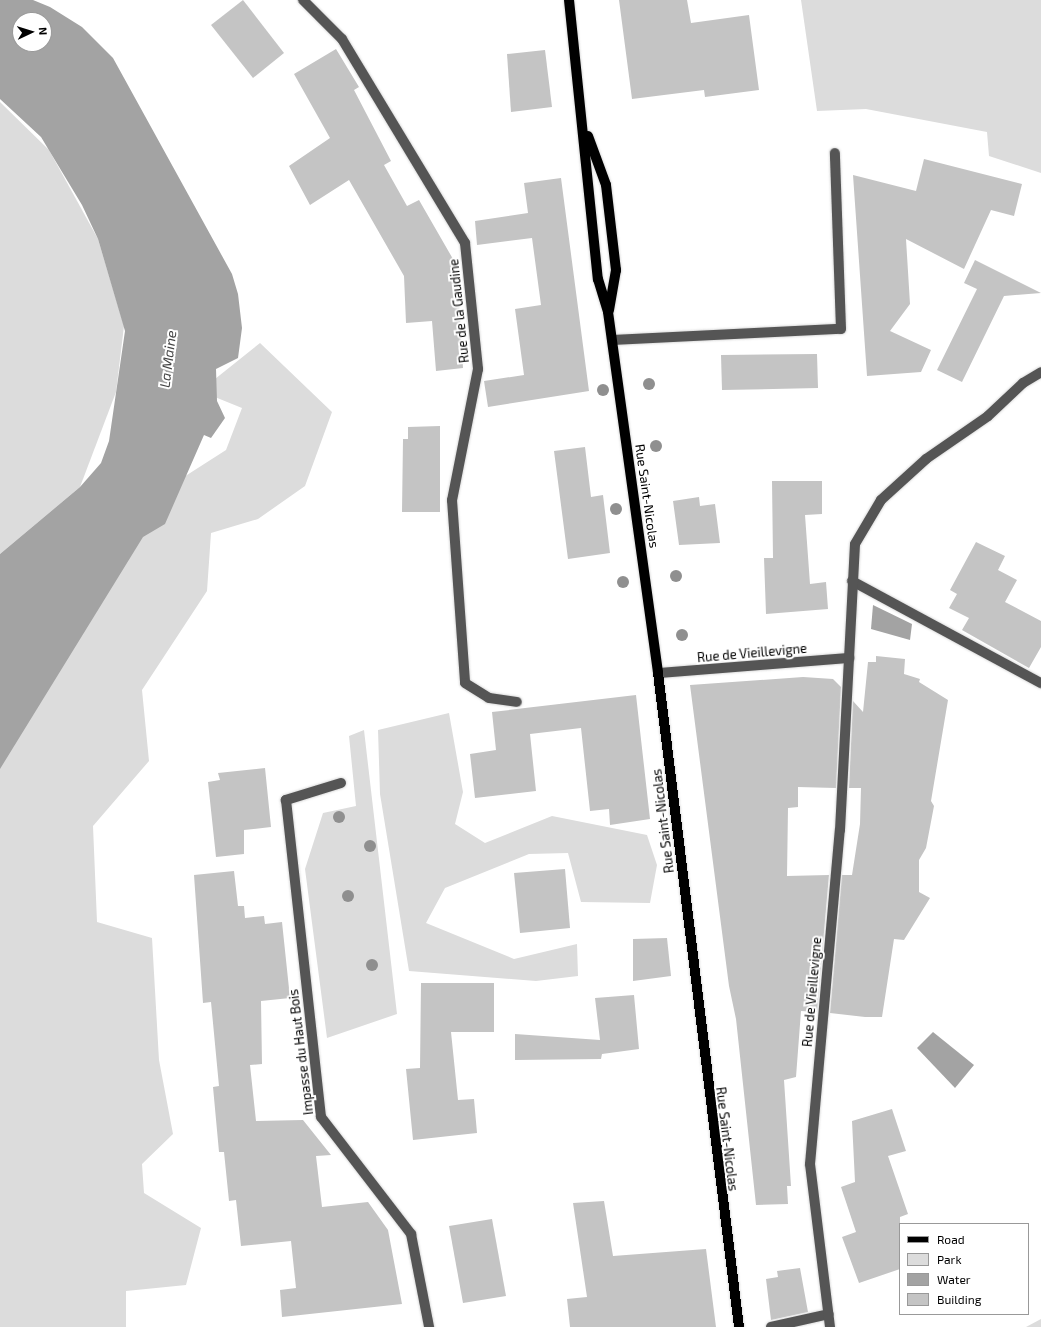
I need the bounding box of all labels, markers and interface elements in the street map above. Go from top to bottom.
north arrow [12,12,52,52]
text: N [37,27,50,36]
street label: Rue de la Gaudine [446,258,472,364]
water label: La Maine [156,329,180,389]
street label: Rue Saint-Nicolas [632,443,662,549]
street label: Rue de Vieillevigne [696,640,808,666]
street label: Rue Saint-Nicolas [649,768,677,874]
street label: Rue de Vieillevigne [799,936,825,1048]
street label: Impasse du Haut Bois [286,988,316,1116]
street label: Rue Saint-Nicolas [713,1086,741,1192]
legend [899,1223,1029,1315]
text: Road [937,1232,965,1246]
text: Park [937,1252,962,1266]
text: Water [937,1272,971,1286]
text: Building [937,1292,981,1306]

